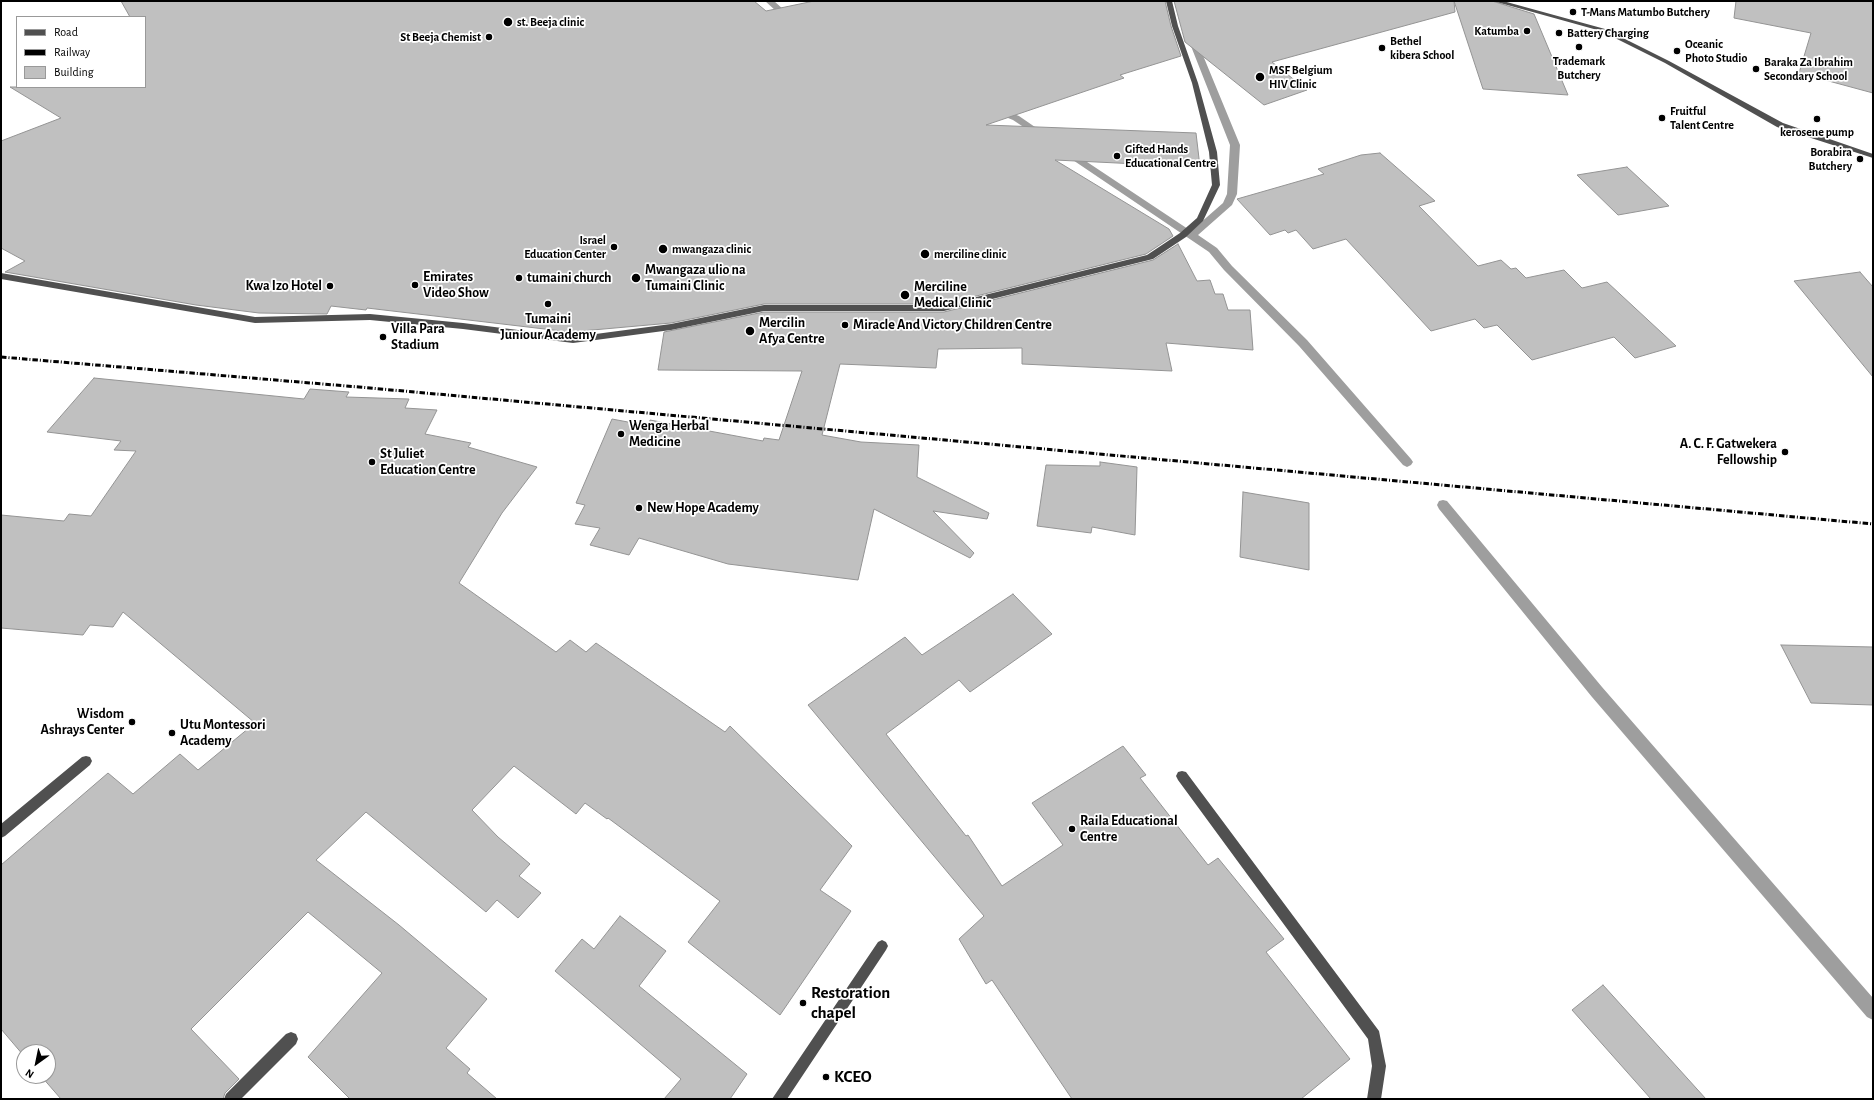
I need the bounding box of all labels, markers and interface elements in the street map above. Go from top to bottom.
place label: T-Mans Matumbo Butchery [1581,5,1710,19]
marker: T-Mans Matumbo Butchery [1568,7,1578,17]
place label: st. Beeja clinic [517,15,584,29]
legend [16,16,146,88]
marker: st. Beeja clinic [502,16,514,28]
place label: Katumba [1474,24,1519,38]
text: Road [54,26,78,38]
marker: Katumba [1522,26,1532,36]
place label: Battery Charging [1567,26,1649,40]
marker: Battery Charging [1554,28,1564,38]
place label: St Beeja Chemist [400,30,481,44]
marker: St Beeja Chemist [484,32,494,42]
place label: Bethel kibera School [1390,34,1454,62]
place label: Oceanic Photo Studio [1685,37,1747,65]
marker: Trademark Butchery [1574,42,1584,52]
marker: Bethel kibera School [1377,43,1387,53]
text: Railway [54,46,90,58]
marker: Oceanic Photo Studio [1672,46,1682,56]
place label: Trademark Butchery [1553,54,1605,82]
place label: Baraka Za Ibrahim Secondary School [1764,55,1853,83]
place label: MSF Belgium HIV Clinic [1269,63,1332,91]
marker: Baraka Za Ibrahim Secondary School [1751,64,1761,74]
text: Building [54,66,94,78]
marker: MSF Belgium HIV Clinic [1254,71,1266,83]
place label: Fruitful Talent Centre [1670,104,1734,132]
marker: Fruitful Talent Centre [1657,113,1667,123]
marker: kerosene pump [1812,114,1822,124]
place label: kerosene pump [1780,125,1854,139]
place label: Gifted Hands Educational Centre [1125,142,1216,170]
place label: Borabira Butchery [1809,145,1852,173]
marker: Gifted Hands Educational Centre [1112,151,1122,161]
marker: Borabira Butchery [1855,154,1865,164]
place label: Israel Education Center [524,233,606,261]
marker: Israel Education Center [609,242,619,252]
place label: mwangaza clinic [672,242,751,256]
marker: mwangaza clinic [657,243,669,255]
place label: merciline clinic [934,247,1006,261]
marker: merciline clinic [919,248,931,260]
place label: Mwangaza ulio na Tumaini Clinic [645,262,746,294]
place label: Emirates Video Show [423,269,489,302]
place label: tumaini church [527,270,612,286]
marker: Mwangaza ulio na Tumaini Clinic [630,272,642,284]
marker: tumaini church [514,273,524,283]
place label: Kwa Izo Hotel [246,278,322,294]
place label: Merciline Medical Clinic [914,279,991,312]
marker: Emirates Video Show [410,280,420,290]
marker: Kwa Izo Hotel [325,281,335,291]
marker: Merciline Medical Clinic [899,289,911,301]
marker: Tumaini Juniour Academy [543,299,553,309]
place label: Tumaini Juniour Academy [500,311,596,344]
place label: Mercilin Afya Centre [759,315,824,348]
place label: Miracle And Victory Children Centre [853,317,1052,333]
marker: Miracle And Victory Children Centre [840,320,850,330]
place label: Villa Para Stadium [391,321,445,354]
marker: Mercilin Afya Centre [744,325,756,337]
marker: Villa Para Stadium [378,332,388,342]
place label: Wenga Herbal Medicine [629,418,709,450]
marker: Wenga Herbal Medicine [616,429,626,439]
place label: A. C. F. Gatwekera Fellowship [1680,436,1777,468]
place label: St Juliet Education Centre [380,446,476,478]
marker: A. C. F. Gatwekera Fellowship [1780,447,1790,457]
marker: St Juliet Education Centre [367,457,377,467]
place label: New Hope Academy [647,500,759,516]
marker: New Hope Academy [634,503,644,513]
place label: Wisdom Ashrays Center [41,706,124,738]
marker: Wisdom Ashrays Center [127,717,137,727]
place label: Utu Montessori Academy [180,717,266,750]
marker: Utu Montessori Academy [167,728,177,738]
place label: Raila Educational Centre [1080,813,1178,846]
marker: Raila Educational Centre [1067,824,1077,834]
place label: Restoration chapel [811,983,890,1023]
marker: Restoration chapel [798,998,808,1008]
north arrow [16,1044,56,1084]
text: N [24,1067,36,1080]
place label: KCEO [834,1067,872,1087]
marker: KCEO [821,1072,831,1082]

